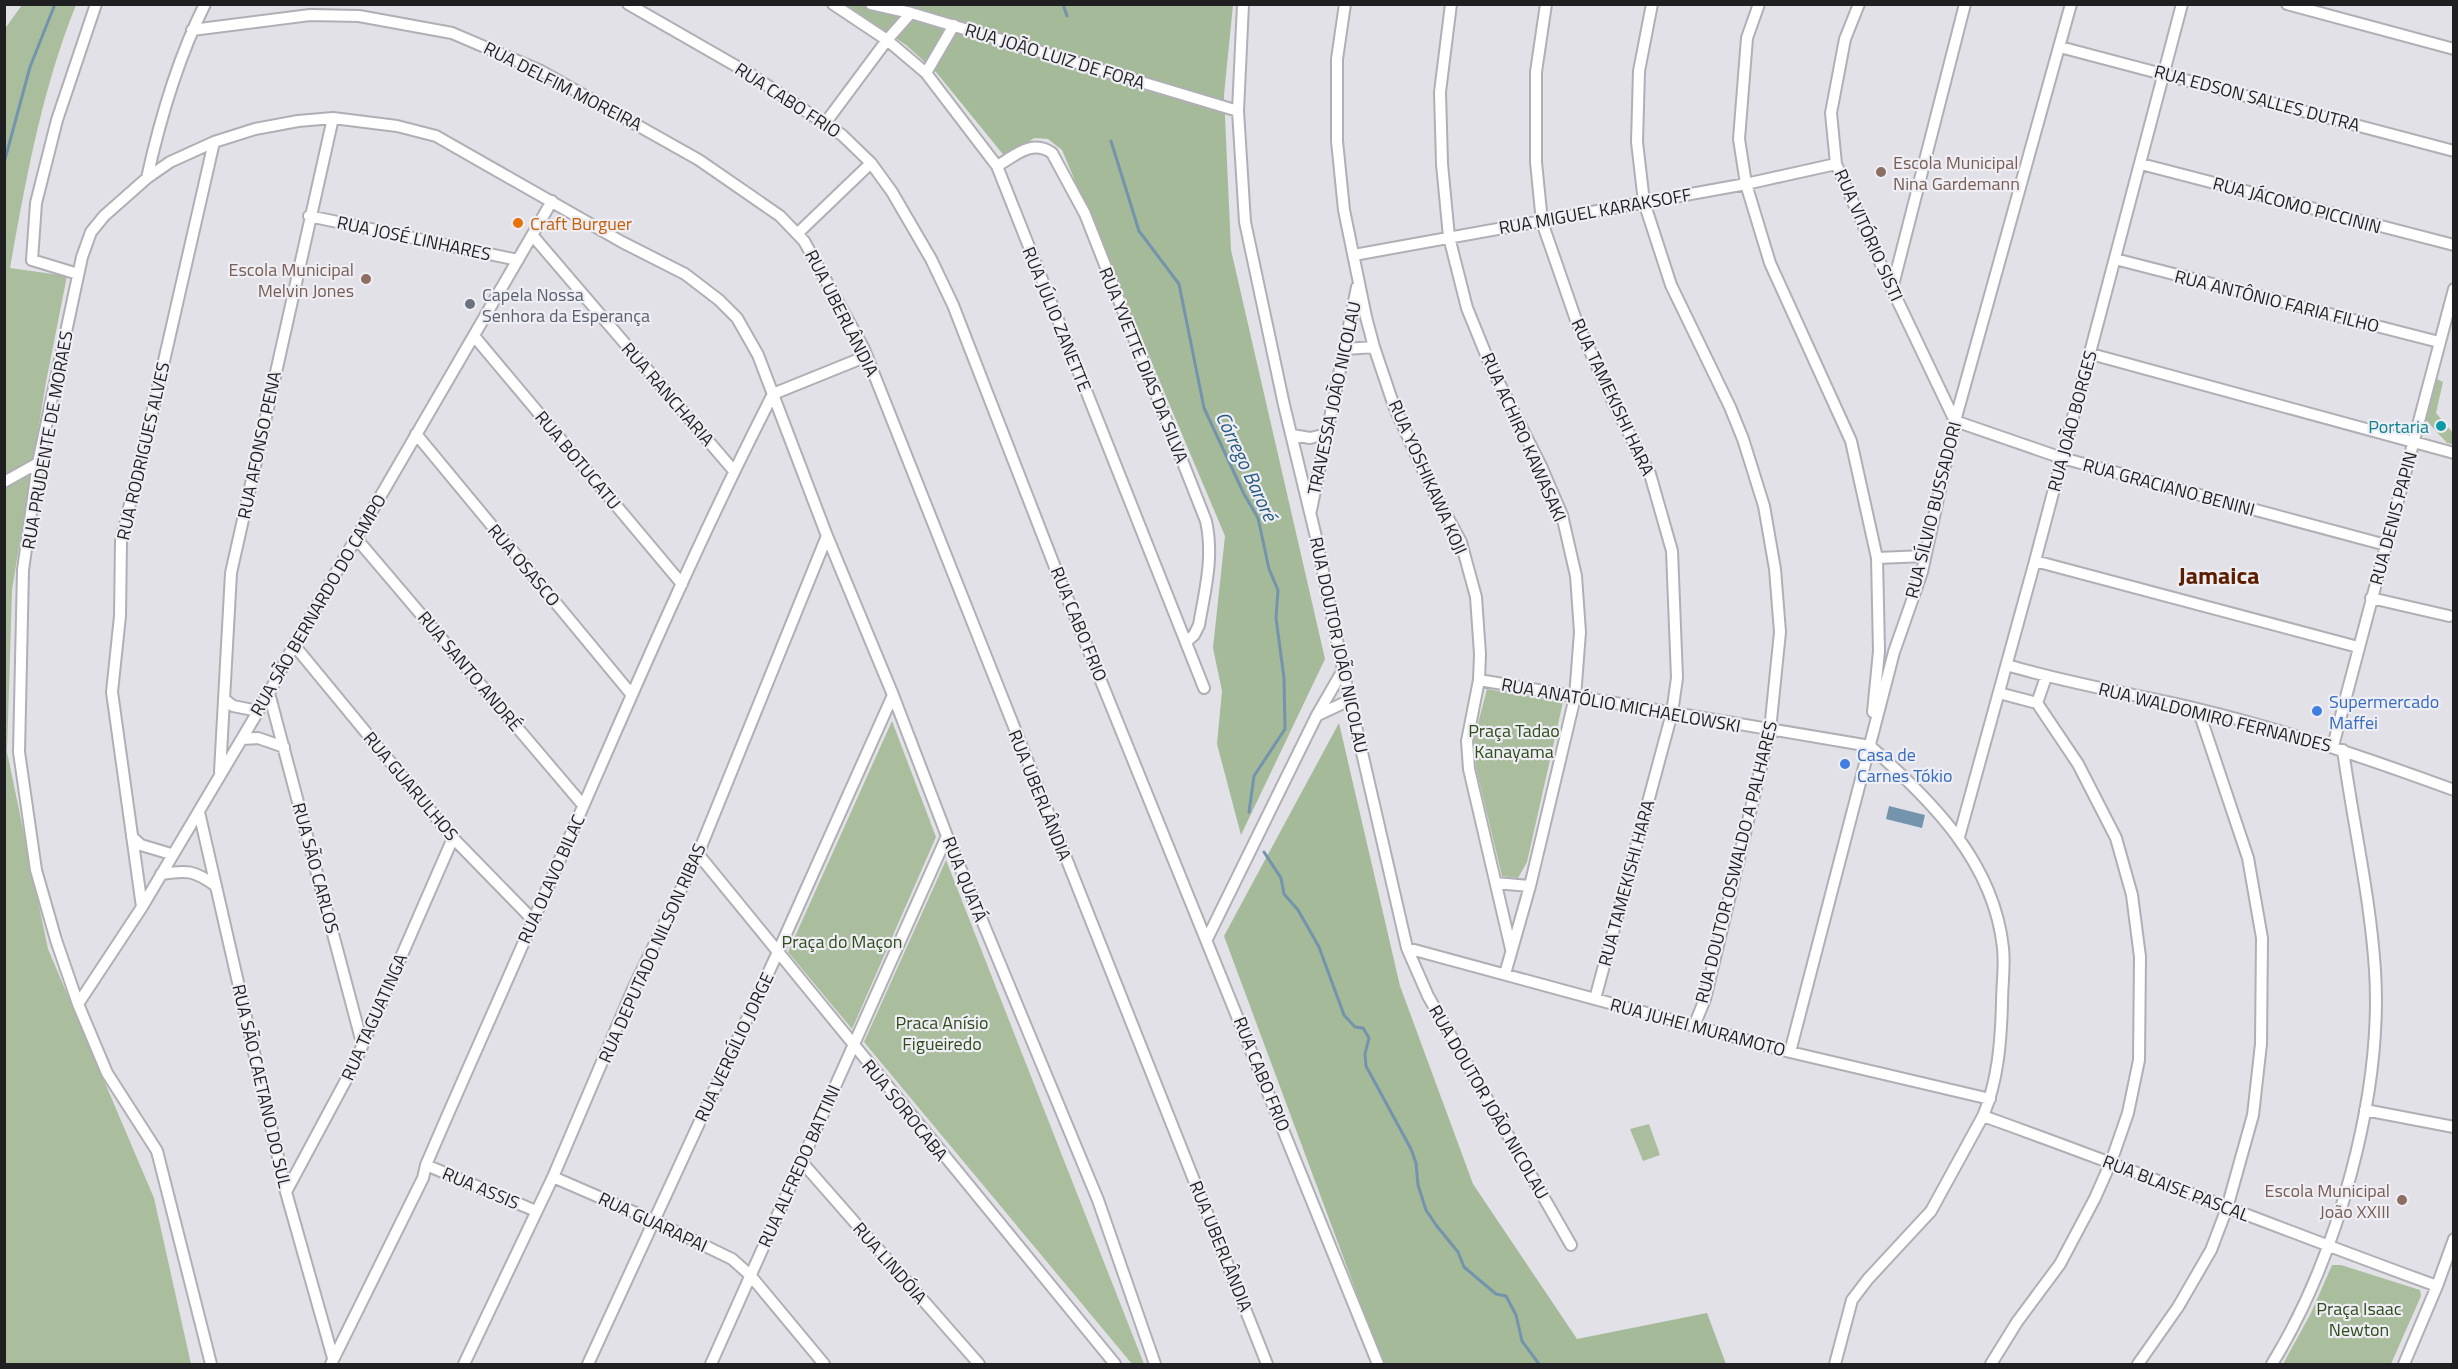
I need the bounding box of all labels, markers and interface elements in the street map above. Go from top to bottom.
street label: RUA JOÃO LUIZ DE FORA [962,16,1149,96]
street label: RUA DELFIM MOREIRA [479,34,647,138]
street label: RUA CABO FRIO [730,56,846,144]
street label: RUA EDSON SALLES DUTRA [2151,58,2363,139]
place label: Escola Municipal Nina Gardemann [1893,149,2020,197]
street label: RUA VITÓRIO SISTI [1828,164,1910,306]
marker: Escola Municipal Nina Gardemann [1874,165,1888,179]
street label: RUA JÁCOMO PICCININ [2210,170,2384,240]
street label: RUA MIGUEL KARAKSOFF [1496,181,1694,241]
street label: RUA JOSÉ LINHARES [334,208,494,268]
place label: Craft Burguer [530,210,632,237]
marker: Craft Burguer [511,216,525,230]
street label: RUA JÚLIO ZANETTE [1016,242,1098,396]
street label: RUA UBERLÂNDIA [798,245,886,381]
place label: Escola Municipal Melvin Jones [229,256,354,304]
street label: RUA YVETTE DIAS DA SILVA [1092,263,1196,467]
street label: RUA ANTÔNIO FARIA FILHO [2172,263,2382,339]
marker: Escola Municipal Melvin Jones [359,272,373,286]
place label: Capela Nossa Senhora da Esperança [482,281,650,329]
marker: Capela Nossa Senhora da Esperança [463,297,477,311]
street label: TRAVESSA JOÃO NICOLAU [1300,299,1368,497]
street label: RUA TAMEKISHI HARA [1565,314,1662,481]
street label: RUA PRUDENTE DE MORAES [14,329,80,551]
street label: RUA RANCHARIA [615,336,721,452]
street label: RUA JOÃO BORGES [2040,347,2104,495]
street label: RUA ACHIRO KAWASAKI [1474,348,1574,526]
street label: RUA RODRIGUES ALVES [109,359,177,543]
street label: RUA AFONSO PENA [230,368,288,521]
street label: RUA YOSHIKAWA KOJI [1382,395,1474,559]
street label: RUA BOTUCATU [529,405,627,515]
water label: Córrego Baroré [1208,406,1287,528]
place label: Portaria [2368,413,2429,440]
street label: RUA SÍLVIO BUSSADORI [1898,419,1968,601]
marker: Portaria [2434,419,2448,433]
street label: RUA DENIS PAPIN [2362,448,2424,588]
street label: RUA GRACIANO BENINI [2080,451,2258,523]
street label: RUA SÃO BERNARDO DO CAMPO [243,489,393,721]
street label: RUA OSASCO [481,518,567,612]
street label: RUA DOUTOR JOÃO NICOLAU [1303,534,1375,756]
district label: Jamaica [2178,557,2260,593]
street label: RUA CABO FRIO [1044,563,1114,685]
street label: RUA SANTO ANDRÉ [411,605,529,737]
street label: RUA ANATÓLIO MICHAELOWSKI [1499,671,1743,739]
street label: RUA WALDOMIRO FERNANDES [2096,675,2334,759]
place label: Supermercado Maffei [2329,688,2439,736]
marker: Supermercado Maffei [2310,704,2324,718]
park label: Praça Tadao Kanayama [1468,717,1560,765]
street label: RUA DOUTOR OSWALDO A PALHARES [1688,718,1784,1006]
street label: RUA GUARULHOS [357,725,465,847]
street label: RUA UBERLÂNDIA [1001,725,1079,865]
place label: Casa de Carnes Tókio [1857,741,1953,789]
marker: Casa de Carnes Tókio [1838,757,1852,771]
street label: RUA TAMEKISHI HARA [1591,797,1661,969]
street label: RUA SÃO CARLOS [286,799,346,937]
street label: RUA OLAVO BILAC [510,810,592,948]
street label: RUA QUATÁ [936,832,994,926]
street label: RUA DEPUTADO NILSON RIBAS [591,839,713,1067]
park label: Praça do Maçon [782,928,902,955]
street label: RUA TAGUATINGA [334,949,414,1085]
street label: RUA VERGÍLIO JORGE [687,968,781,1126]
street label: RUA SÃO CAETANO DO SUL [225,981,299,1191]
street label: RUA JUHEI MURAMOTO [1607,991,1789,1063]
street label: RUA DOUTOR JOÃO NICOLAU [1422,1000,1556,1204]
park label: Praca Anísio Figueiredo [896,1009,988,1057]
street label: RUA CABO FRIO [1227,1013,1297,1135]
street label: RUA SOROCABA [855,1053,955,1167]
street label: RUA ALFREDO BATTINI [751,1080,847,1252]
street label: RUA BLAISE PASCAL [2099,1148,2254,1229]
street label: RUA ASSIS [438,1160,524,1216]
street label: RUA UBERLÂNDIA [1182,1176,1260,1316]
place label: Escola Municipal João XXIII [2265,1177,2390,1225]
street label: RUA GUARAPAI [594,1185,712,1259]
marker: Escola Municipal João XXIII [2395,1193,2409,1207]
street label: RUA LINDÓIA [847,1216,934,1310]
park label: Praça Isaac Newton [2316,1295,2402,1343]

